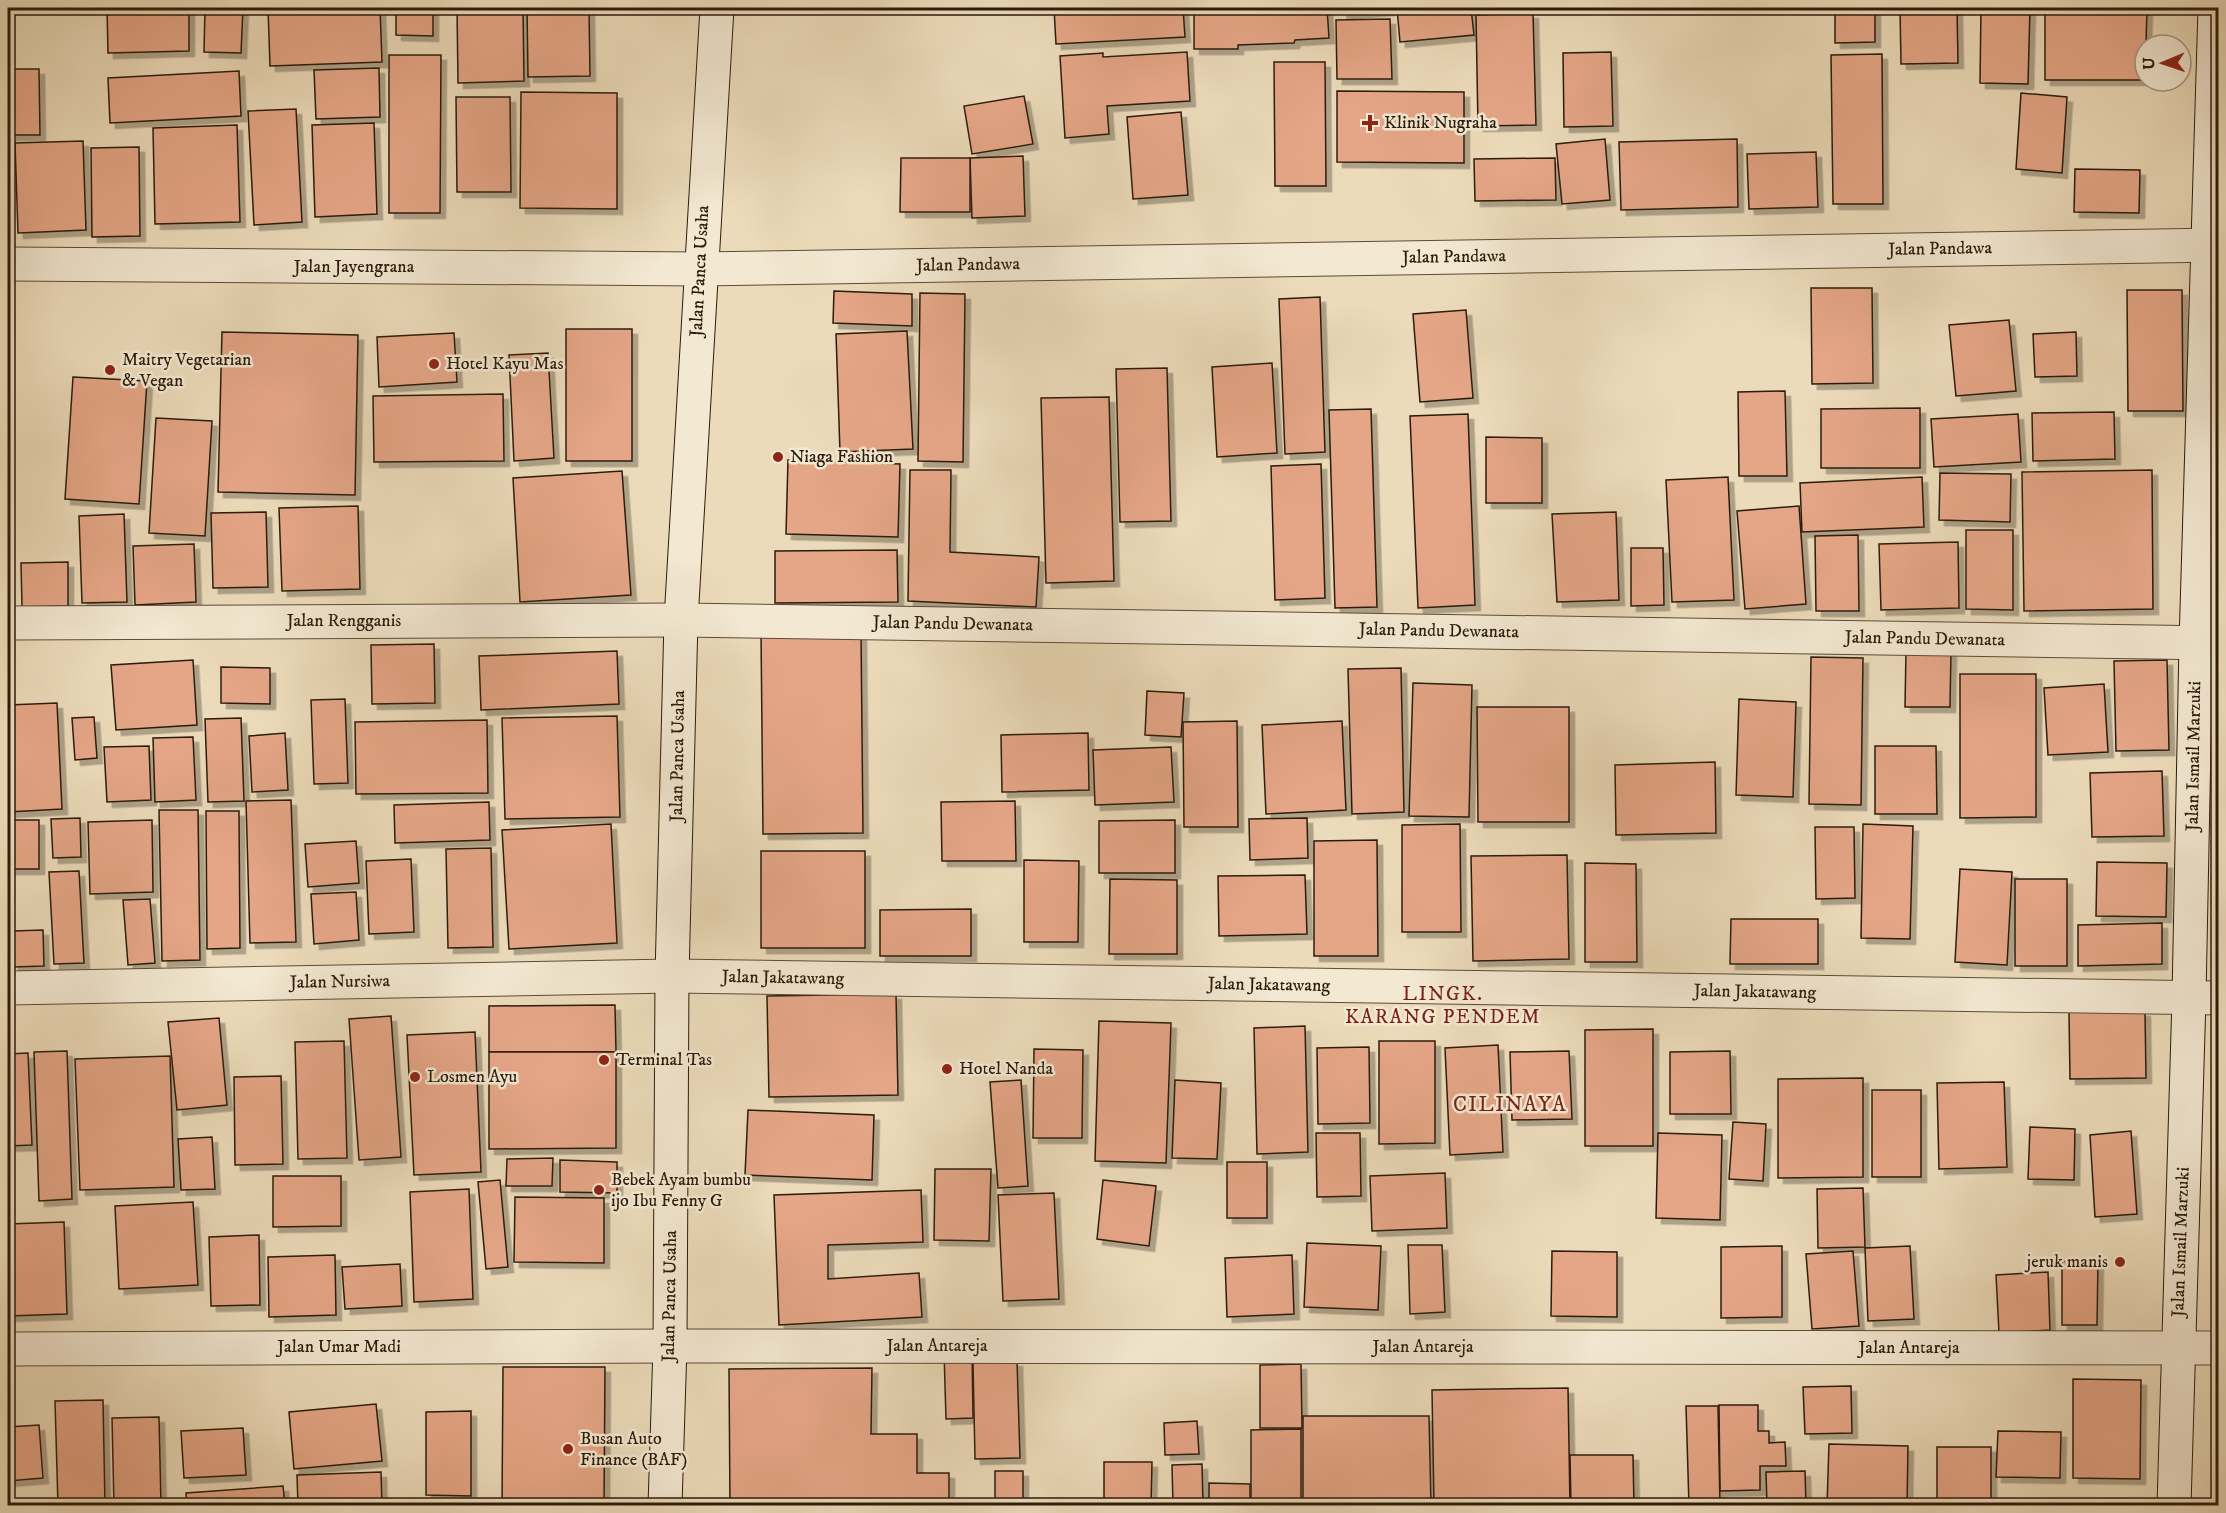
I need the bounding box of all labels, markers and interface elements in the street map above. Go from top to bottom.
north arrow [2133,33,2193,93]
text: U [2139,56,2159,70]
place label: Klinik Nugraha [1384,112,1497,134]
marker: Klinik Nugraha [1361,114,1379,132]
street label: Jalan Panca Usaha [685,204,714,339]
street label: Jalan Pandawa [1886,237,1992,261]
street label: Jalan Pandawa [1400,245,1506,269]
street label: Jalan Pandawa [914,253,1020,277]
street label: Jalan Jayengrana [292,256,415,278]
place label: Maitry Vegetarian & Vegan [122,349,252,392]
place label: Hotel Kayu Mas [446,353,563,375]
marker: Hotel Kayu Mas [427,357,441,371]
marker: Maitry Vegetarian & Vegan [103,363,117,377]
place label: Niaga Fashion [790,446,894,468]
marker: Niaga Fashion [771,450,785,464]
street label: Jalan Rengganis [285,610,401,632]
street label: Jalan Pandu Dewanata [871,612,1034,636]
street label: Jalan Pandu Dewanata [1357,619,1520,643]
street label: Jalan Pandu Dewanata [1843,627,2006,651]
street label: Jalan Ismail Marzuki [2182,681,2206,833]
street label: Jalan Panca Usaha [666,690,690,824]
street label: Jalan Jakatawang [720,966,845,990]
street label: Jalan Nursiwa [288,970,391,994]
street label: Jalan Jakatawang [1206,973,1331,997]
street label: Jalan Jakatawang [1692,980,1817,1004]
district label: LINGK. KARANG PENDEM [1345,982,1541,1030]
place label: Terminal Tas [616,1049,712,1071]
marker: Terminal Tas [597,1053,611,1067]
place label: Hotel Nanda [959,1058,1053,1080]
marker: Hotel Nanda [940,1062,954,1076]
place label: Losmen Ayu [427,1066,518,1088]
marker: Losmen Ayu [408,1070,422,1084]
district label: CILINAYA [1453,1092,1567,1118]
street label: Jalan Ismail Marzuki [2167,1167,2195,1319]
place label: Bebek Ayam bumbu ijo Ibu Fenny G [611,1169,751,1212]
marker: Bebek Ayam bumbu ijo Ibu Fenny G [592,1183,606,1197]
street label: Jalan Panca Usaha [658,1230,682,1364]
place label: jeruk manis [2024,1251,2108,1273]
marker: jeruk manis [2113,1255,2127,1269]
street label: Jalan Antareja [884,1335,988,1357]
street label: Jalan Umar Madi [275,1336,401,1358]
street label: Jalan Antareja [1370,1336,1474,1358]
street label: Jalan Antareja [1856,1337,1960,1359]
place label: Busan Auto Finance (BAF) [580,1428,687,1471]
marker: Busan Auto Finance (BAF) [561,1442,575,1456]

